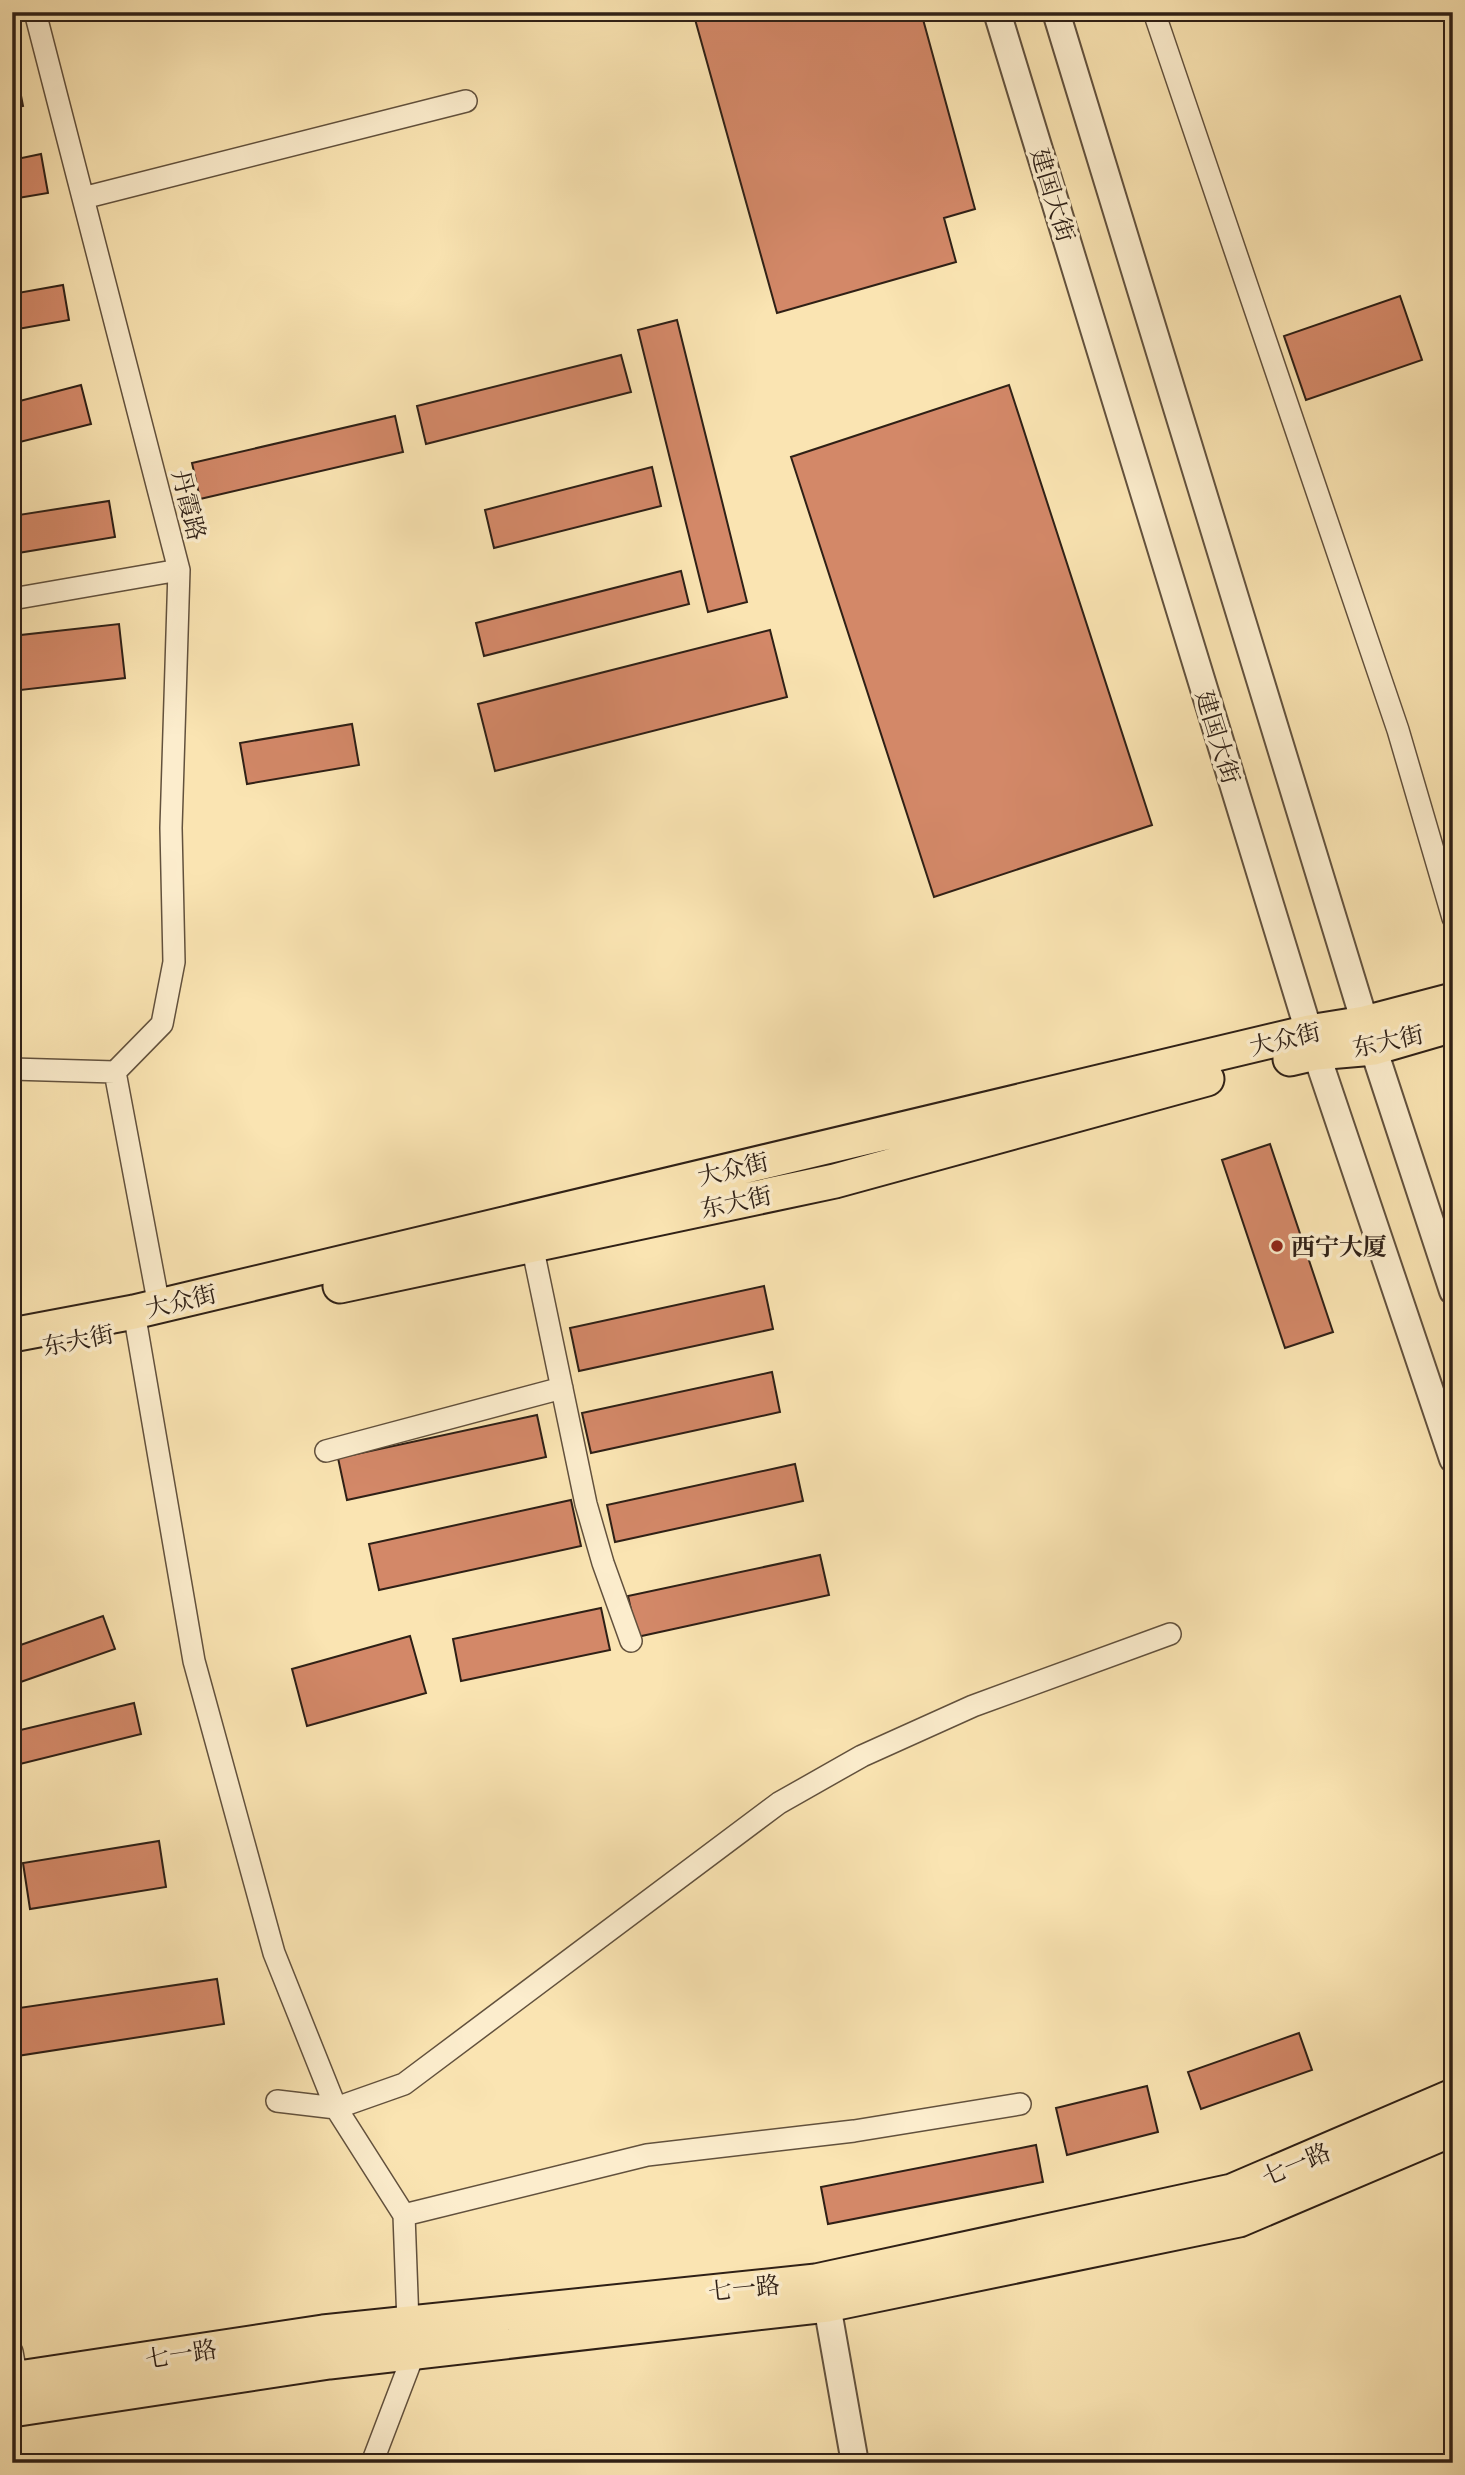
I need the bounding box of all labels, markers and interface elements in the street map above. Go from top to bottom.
street label: 建国大街 [1022,144,1084,246]
street label: 丹霞路 [163,466,215,544]
street label: 建国大街 [1187,686,1249,788]
street label: 大众街 [1246,1014,1324,1064]
street label: 东大街 [1349,1016,1427,1066]
street label: 大众街 [694,1144,772,1194]
street label: 东大街 [697,1177,775,1227]
place label: 西宁大厦 [1291,1229,1387,1264]
marker: 西宁大厦 [1269,1238,1285,1254]
street label: 大众街 [142,1276,220,1326]
street label: 东大街 [39,1316,117,1364]
street label: 七一路 [1256,2134,1336,2194]
street label: 七一路 [706,2267,782,2309]
street label: 七一路 [143,2331,219,2377]

